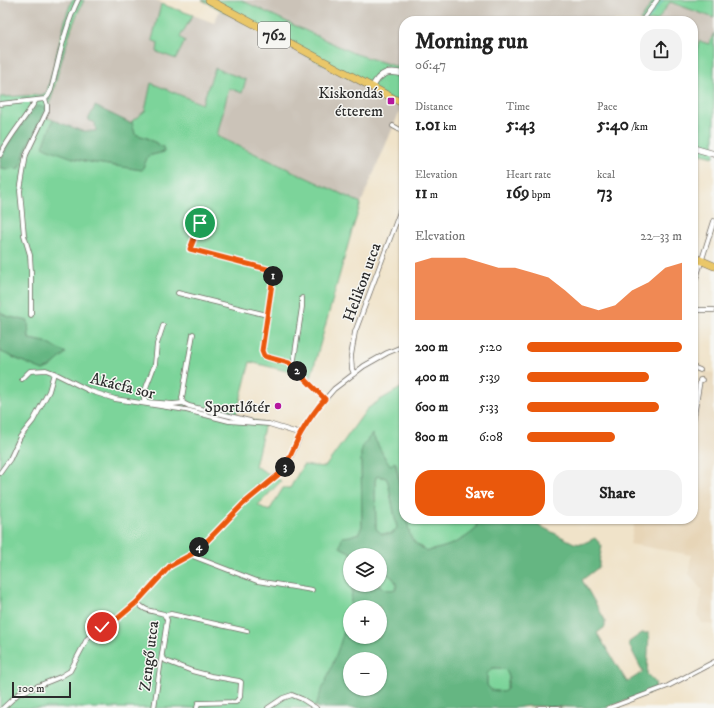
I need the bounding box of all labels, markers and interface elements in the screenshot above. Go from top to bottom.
road number: 762 [258,22,290,48]
text: Morning run [415,28,528,55]
button: share [640,29,682,71]
text: 06:47 [415,57,446,73]
place label: Kiskondás étterem [318,83,383,121]
marker: Kiskondás étterem [386,96,396,106]
text: Distance [415,100,453,114]
text: Time [506,100,530,114]
text: Pace [597,100,617,114]
text: 1.01 [415,114,441,136]
text: 5:43 [506,114,535,136]
text: 5:40 [597,114,629,136]
text: km [441,120,457,134]
text: /km [629,120,648,134]
text: Elevation [415,168,458,182]
text: Heart rate [506,168,551,182]
text: kcal [597,168,615,182]
text: 11 [415,182,427,204]
text: 169 [506,182,530,204]
text: 73 [597,182,612,204]
text: m [427,188,438,202]
text: bpm [530,188,551,202]
pin [183,206,217,240]
icon: arrive [189,212,211,234]
text: Elevation [415,228,465,244]
text: 22–33 m [640,228,682,244]
street label: Helikon utca [338,240,386,325]
pin: 1 [263,266,283,286]
text: 1 [271,269,275,283]
text: 200 m [415,339,448,355]
text: 5:20 [479,339,502,355]
pin: 2 [287,361,307,381]
text: 2 [294,364,300,378]
street label: Akácfa sor [88,368,157,404]
text: 400 m [415,369,449,385]
text: 5:39 [479,369,500,385]
place label: Sportlőtér [205,397,270,417]
text: 600 m [415,399,448,415]
text: 5:33 [479,399,499,415]
marker: Sportlőtér [273,401,283,411]
text: 800 m [415,429,448,445]
text: 6:08 [479,429,503,445]
pin: 3 [275,457,295,477]
text: 3 [283,460,287,474]
button: Save [415,470,545,516]
button: Share [553,470,682,516]
pin: 4 [189,537,209,557]
text: 4 [196,540,202,554]
map controls [343,548,387,696]
button: layers [343,548,387,592]
button: + [343,600,387,644]
pin [85,610,119,644]
icon: check [91,616,113,638]
street label: Zengő utca [135,620,163,692]
button: − [343,652,387,696]
scale bar [12,680,71,699]
text: 100 m [18,682,44,696]

